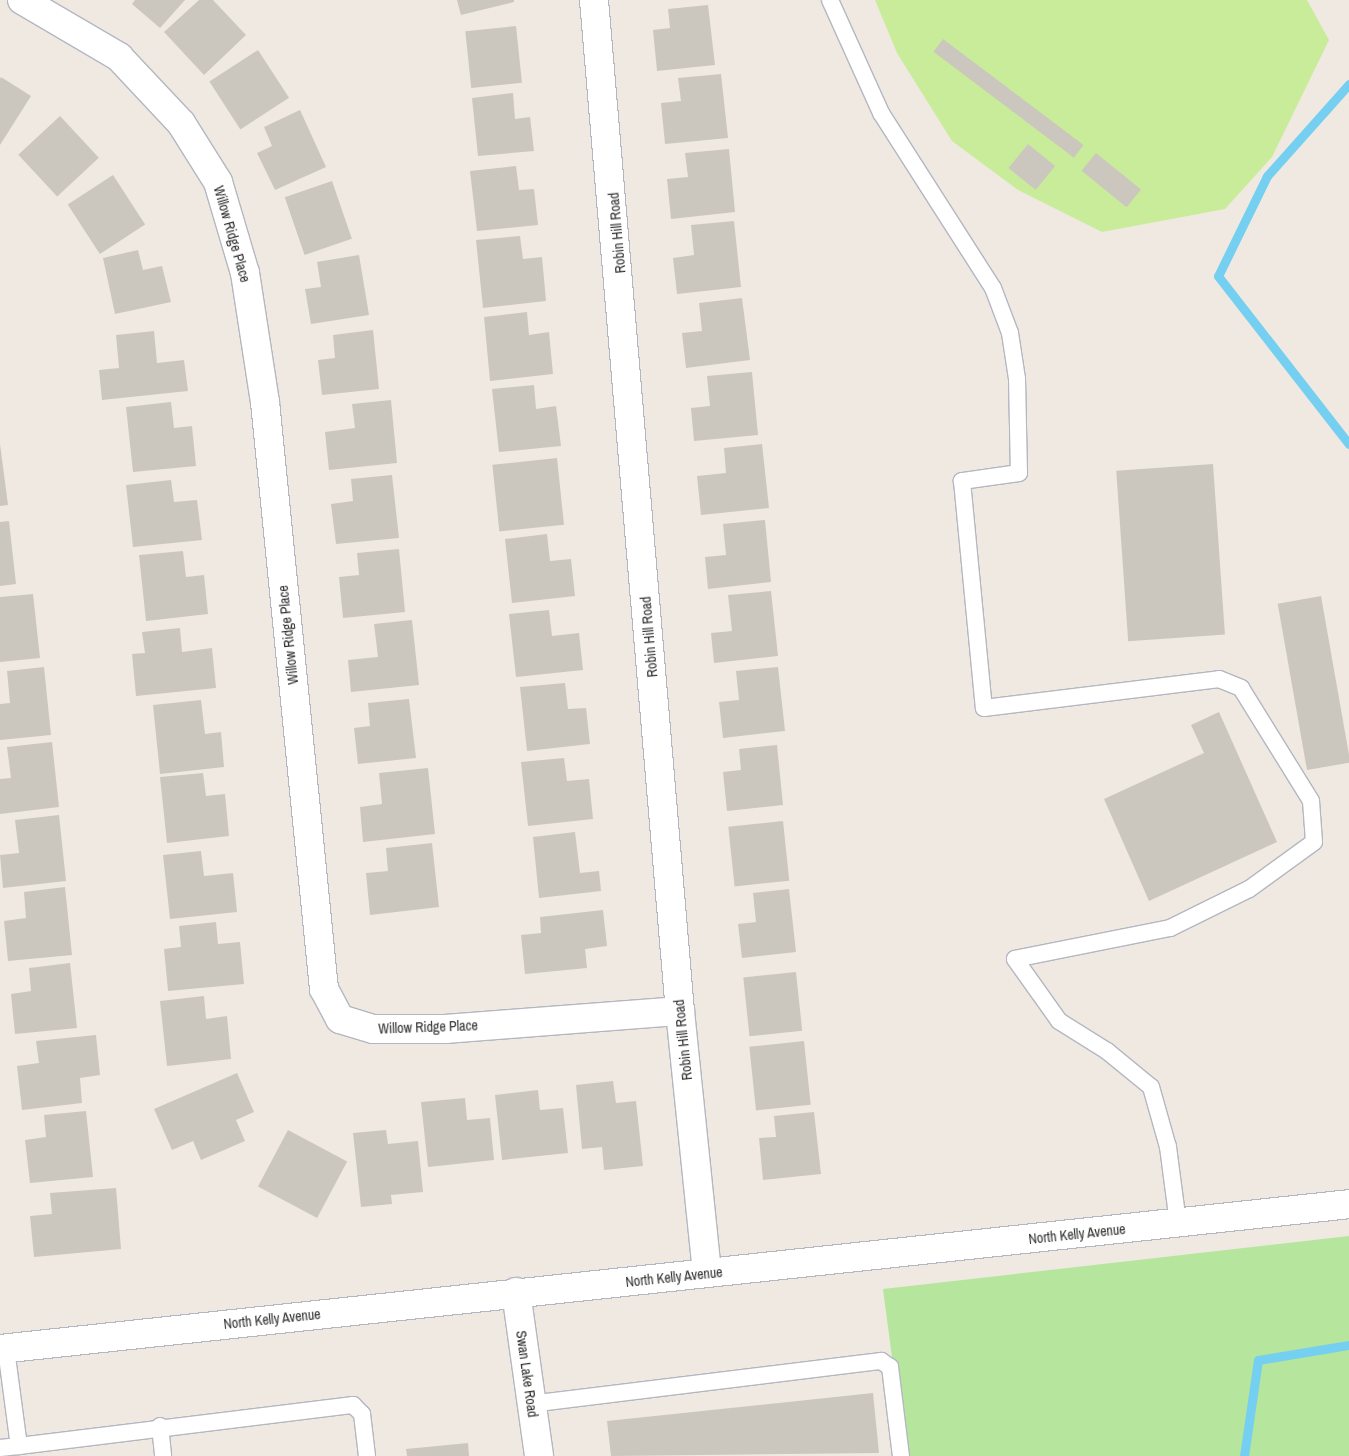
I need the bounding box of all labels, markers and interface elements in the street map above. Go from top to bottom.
street label: Willow Ridge Place [210,184,254,284]
street label: Robin Hill Road [605,192,629,274]
street label: Willow Ridge Place [274,585,302,685]
street label: Robin Hill Road [637,596,661,678]
street label: Robin Hill Road [670,999,696,1081]
street label: Willow Ridge Place [378,1017,478,1037]
street label: North Kelly Avenue [1027,1221,1127,1247]
street label: North Kelly Avenue [624,1264,724,1290]
street label: North Kelly Avenue [222,1306,322,1332]
street label: Swan Lake Road [513,1330,541,1418]

